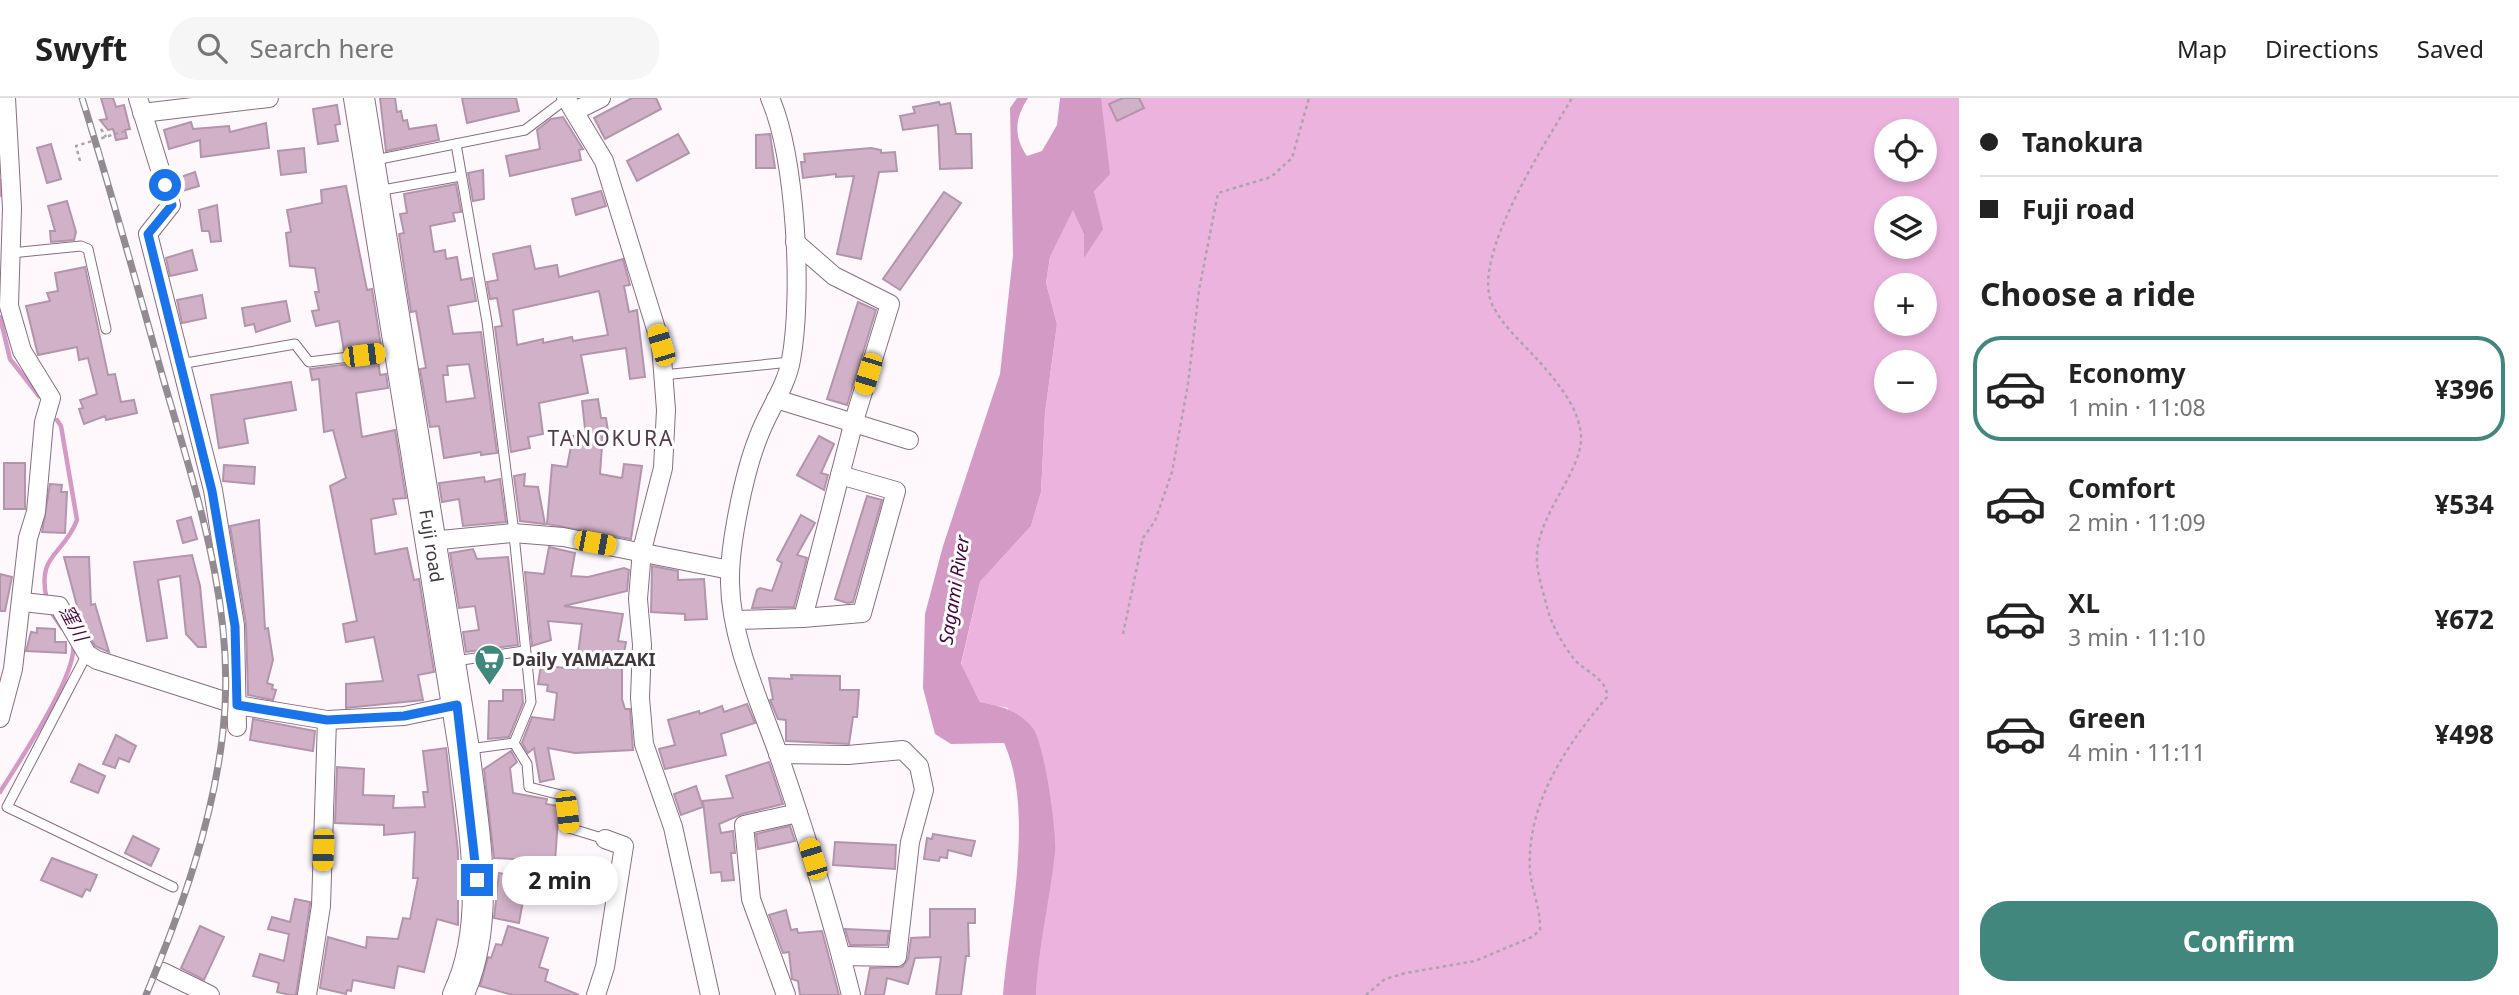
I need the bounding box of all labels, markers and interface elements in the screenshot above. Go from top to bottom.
search box [169,17,659,80]
text: Swyft [35,26,127,71]
icon: search [193,29,231,67]
text: Search here [249,30,394,66]
text: Map [2177,32,2227,65]
text: Directions [2265,32,2379,65]
text: Saved [2417,32,2484,65]
map controls [1874,119,1937,413]
button: locate [1874,119,1937,182]
text: Tanokura [2022,124,2143,160]
route start [149,169,181,201]
text: Fuji road [2022,191,2135,227]
button: layers [1874,196,1937,259]
text: Choose a ride [1980,272,2196,315]
button: + [1874,273,1937,336]
car [645,322,678,368]
car [342,342,387,368]
button: − [1874,350,1937,413]
car [852,351,885,397]
text: Economy [2068,355,2186,391]
icon: car [1984,357,2047,420]
text: ¥396 [2435,371,2494,407]
text: 1 min · 11:08 [2068,391,2206,423]
district label: TANOKURA [548,424,674,452]
text: Comfort [2068,470,2176,506]
icon: car [1984,472,2047,535]
text: ¥534 [2435,486,2494,522]
text: 2 min · 11:09 [2068,506,2206,538]
street label: Fuji road [414,508,450,584]
car [573,529,618,557]
water label: Sagami River [933,532,976,647]
text: XL [2068,585,2100,621]
icon: car [1984,587,2047,650]
water label: 窪川 [54,600,95,648]
text: ¥672 [2435,601,2494,637]
text: 3 min · 11:10 [2068,621,2206,653]
supermarket icon: Daily YAMAZAKI [472,643,506,687]
place label: Daily YAMAZAKI [512,647,656,671]
text: Green [2068,700,2146,736]
icon: car [1984,702,2047,765]
text: ¥498 [2435,716,2494,752]
text: 4 min · 11:11 [2068,736,2206,768]
car [555,790,580,834]
car [312,829,335,871]
car [797,836,830,882]
callout: 2 min [502,856,617,904]
route end [461,864,493,896]
text: 2 min [528,864,592,896]
button: Confirm [1980,901,2498,981]

